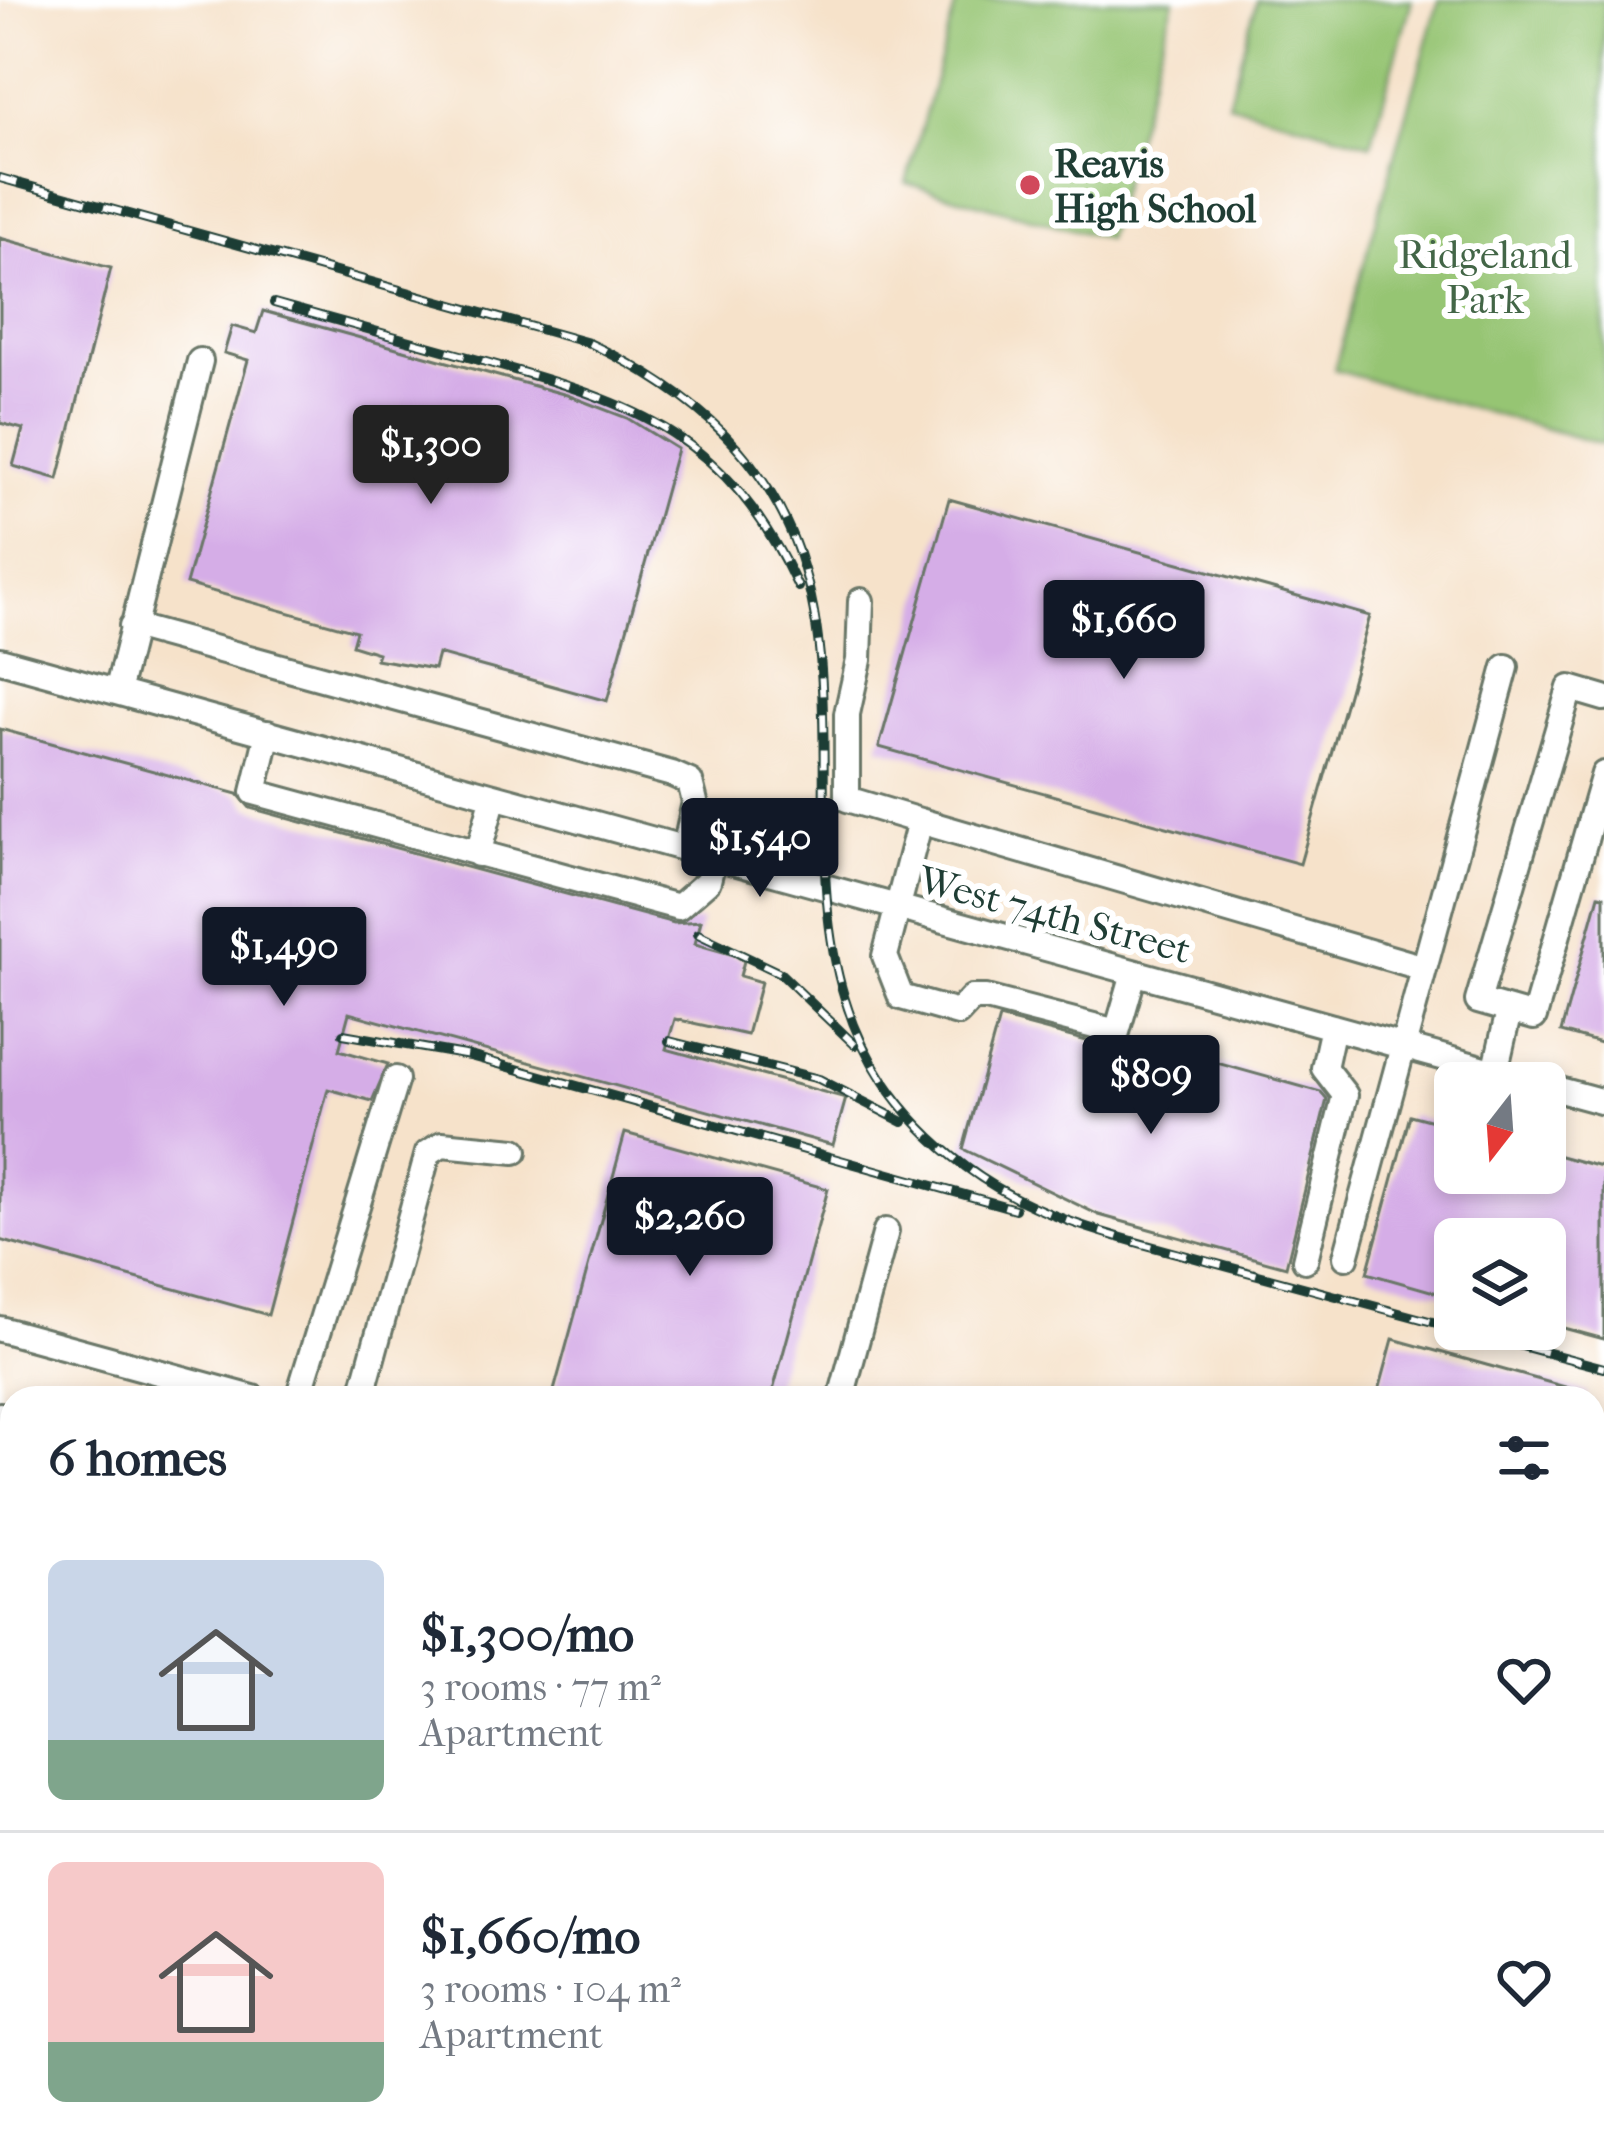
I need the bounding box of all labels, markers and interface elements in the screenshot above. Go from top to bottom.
place label: Reavis High School [1054,141,1256,232]
marker: Reavis High School [1017,172,1043,198]
park label: Ridgeland Park [1398,232,1572,323]
pin: $1,300 [333,405,529,507]
text: $1,300 [380,421,482,467]
pin: $1,660 [1026,580,1222,682]
text: $1,660 [1071,596,1177,642]
pin: $1,540 [662,798,858,900]
text: $1,540 [708,814,812,860]
street label: West 74th Street [913,856,1196,973]
pin: $1,490 [186,907,382,1009]
text: $1,490 [229,923,339,969]
pin: $809 [1080,1035,1222,1137]
text: $809 [1109,1051,1193,1097]
north arrow [1434,1062,1566,1194]
map controls [1434,1062,1566,1350]
pin: $2,260 [592,1177,788,1279]
text: $2,260 [634,1193,746,1239]
button: layers [1434,1218,1566,1350]
icon: filters [1491,1425,1557,1491]
text: 6 homes [48,1428,227,1488]
text: $1,300/mo [420,1604,634,1664]
icon: home [144,1608,288,1752]
icon: heart [1491,1647,1557,1713]
text: 3 rooms · 77 m² [420,1664,661,1710]
text: Apartment [420,1710,603,1756]
text: $1,660/mo [420,1906,640,1966]
icon: home [144,1910,288,2054]
icon: heart [1491,1949,1557,2015]
text: 3 rooms · 104 m² [420,1966,681,2012]
text: Apartment [420,2012,603,2058]

